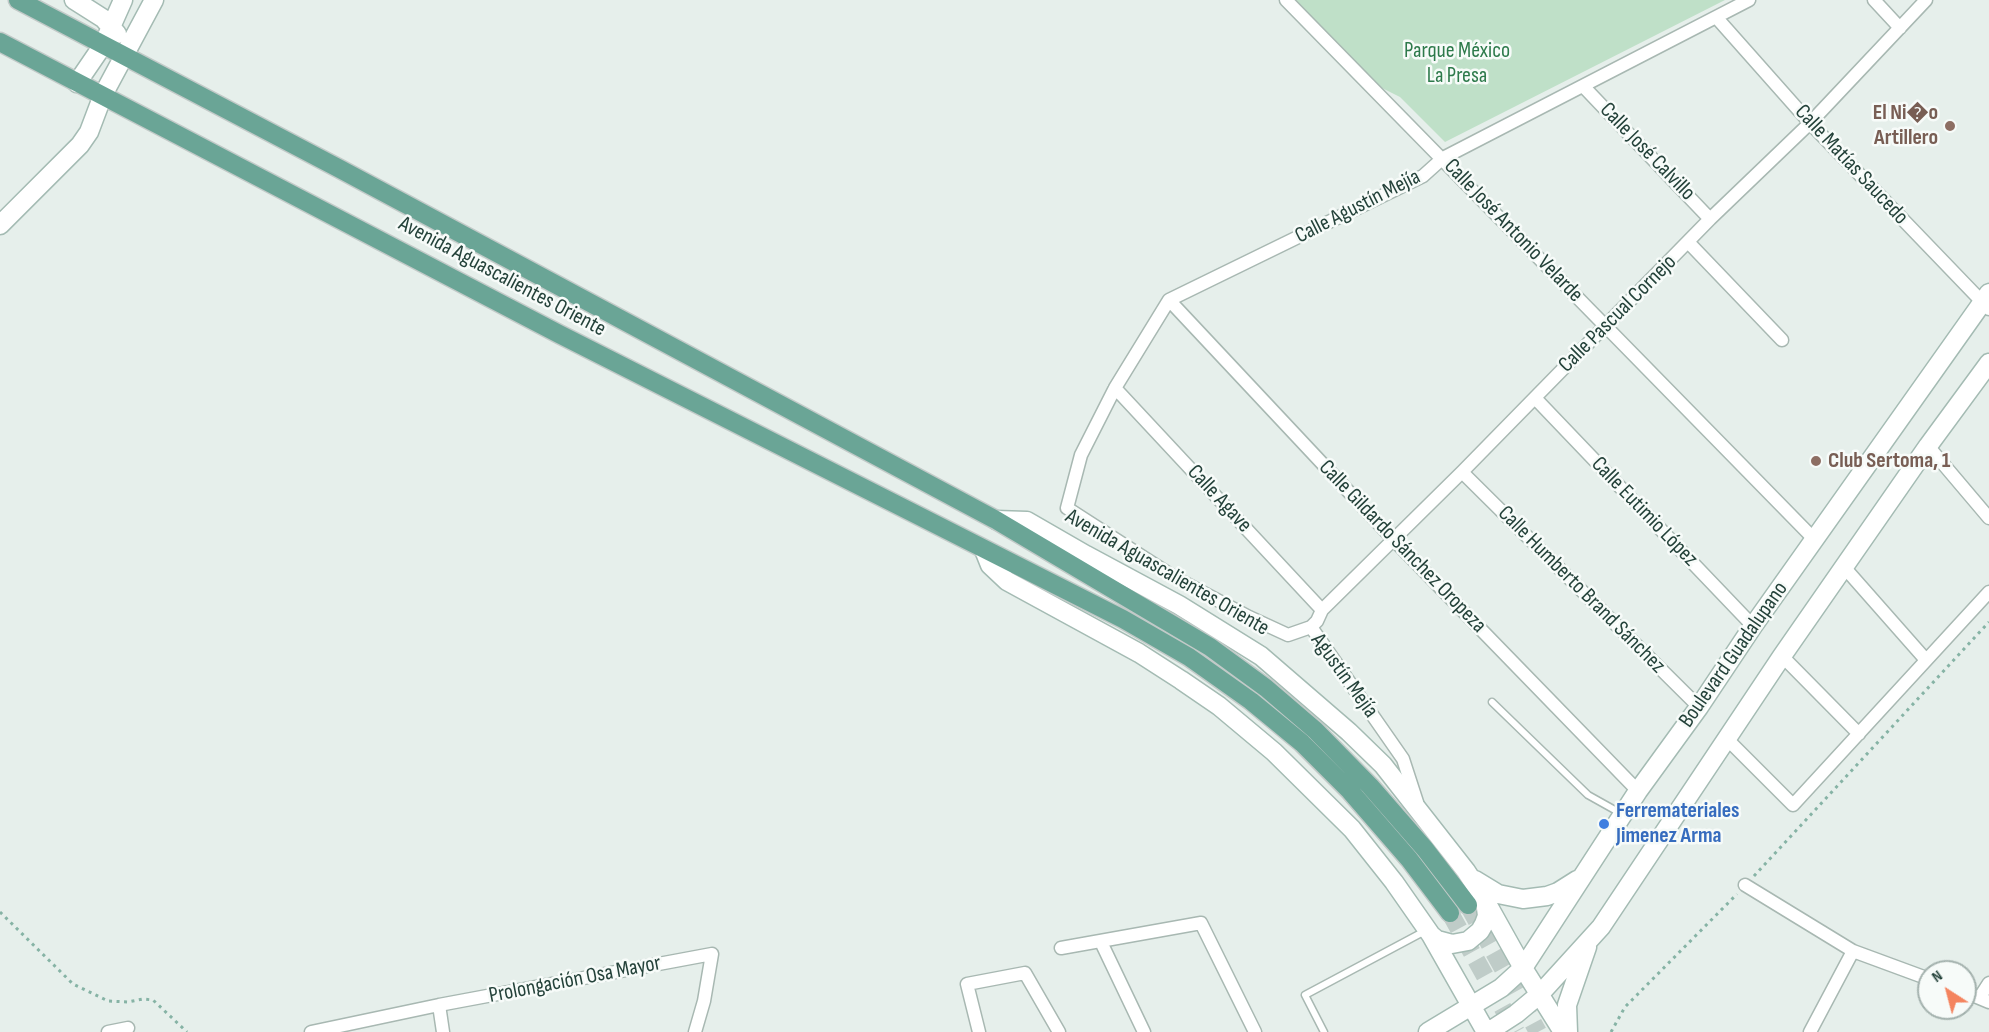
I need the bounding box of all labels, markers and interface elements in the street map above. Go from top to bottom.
park label: Parque México La Presa [1404,38,1510,90]
street label: Calle José Calvillo [1594,98,1700,206]
street label: Calle Matías Saucedo [1789,100,1913,230]
place label: El Ni�o Artillero [1873,100,1938,152]
marker: El Ni�o Artillero [1943,119,1957,133]
street label: Calle José Antonio Velarde [1438,154,1588,308]
street label: Calle Agustín Mejía [1291,164,1425,250]
street label: Avenida Aguascalientes Oriente [394,211,610,343]
street label: Calle Pascual Cornejo [1554,250,1682,378]
place label: Club Sertoma, 1 [1828,448,1950,474]
street label: Calle Eutimio López [1585,452,1703,572]
marker: Club Sertoma, 1 [1809,454,1823,468]
street label: Calle Gildardo Sánchez Oropeza [1313,455,1491,639]
street label: Calle Agave [1181,460,1257,538]
street label: Calle Humberto Brand Sánchez [1492,501,1670,679]
street label: Avenida Aguascalientes Oriente [1060,504,1274,642]
street label: Boulevard Guadalupano [1674,577,1794,733]
street label: Agustín Mejía [1305,629,1383,723]
place label: Ferremateriales Jimenez Arma [1616,798,1740,849]
marker: Ferremateriales Jimenez Arma [1597,817,1611,831]
street label: Prolongación Osa Mayor [487,950,663,1010]
north arrow [1917,960,1977,1020]
text: N [1928,966,1946,987]

